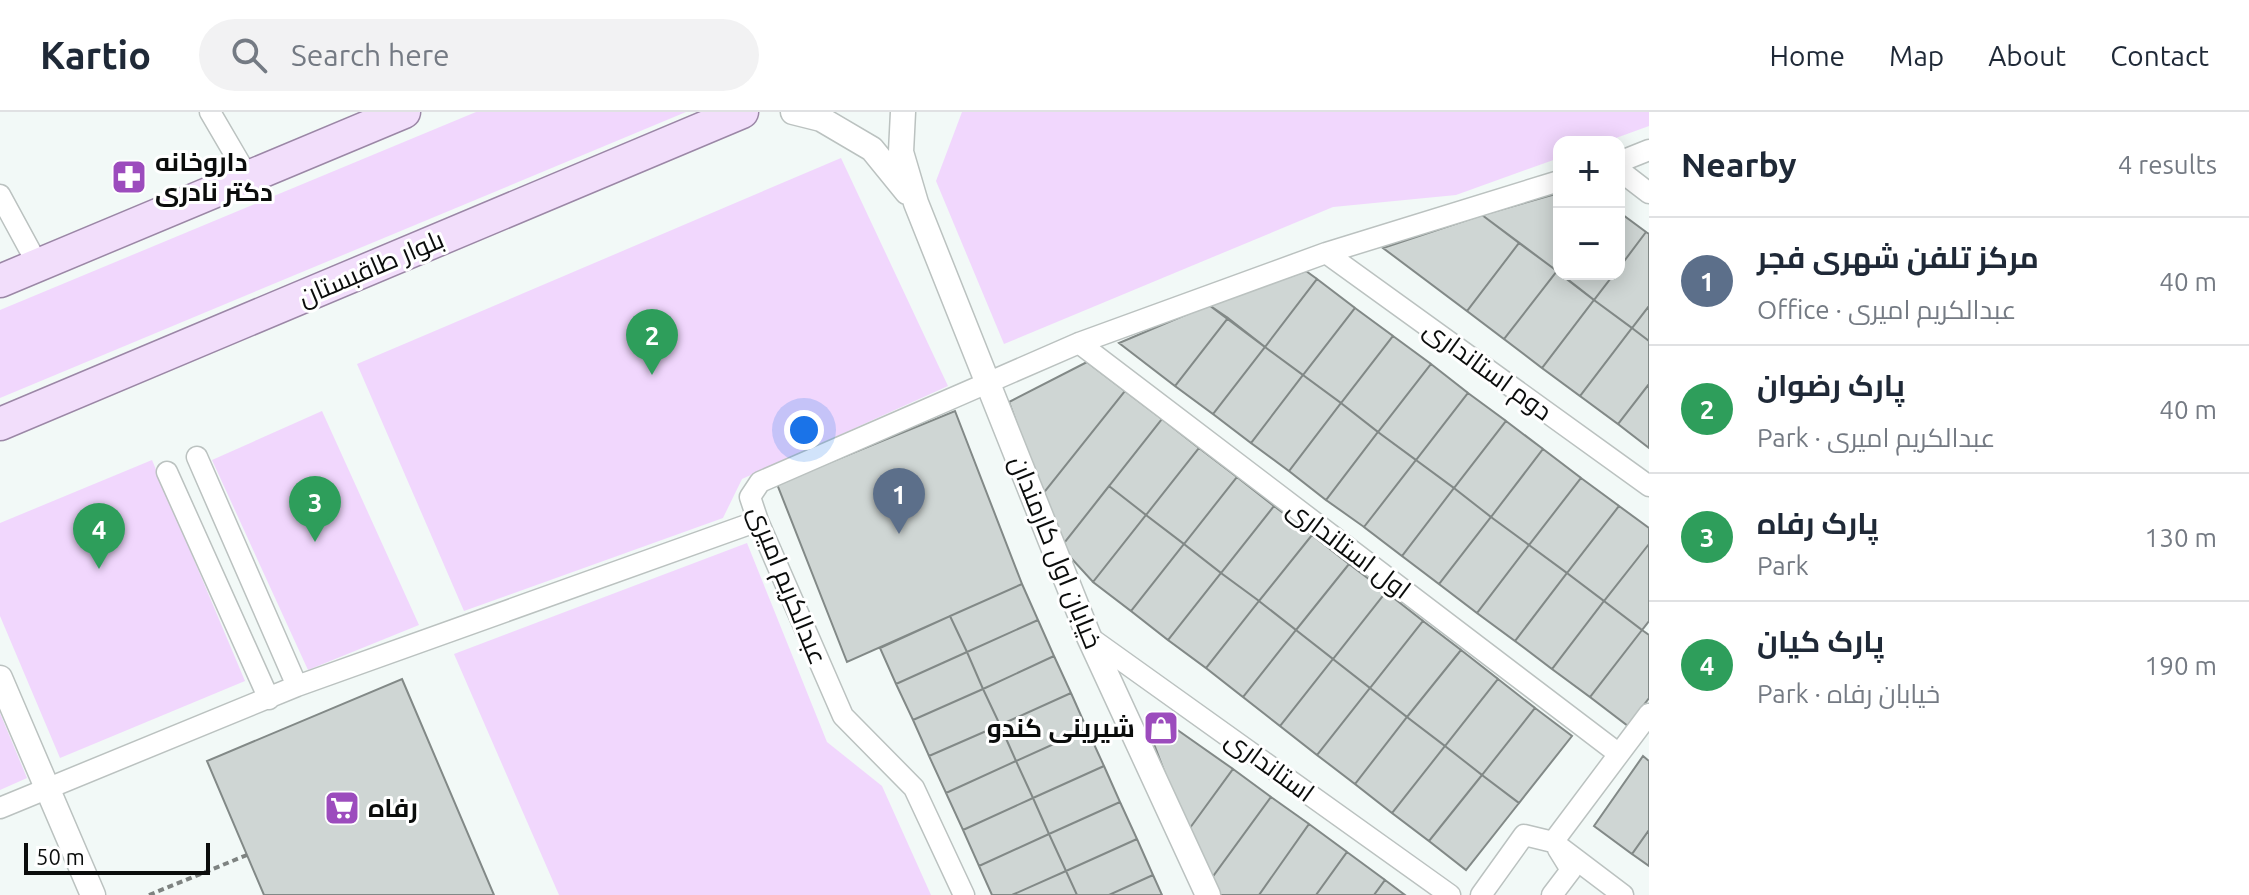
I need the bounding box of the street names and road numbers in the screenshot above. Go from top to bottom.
street label: بلوار طاقبستان [294,224,448,312]
street label: دوم استانداری [1416,314,1558,429]
street label: خیابان اول کارمندان [1004,451,1108,653]
street label: اول استانداری [1282,493,1416,605]
street label: عبدالکریم امیری [740,501,833,670]
street label: استانداری [1220,724,1320,808]

